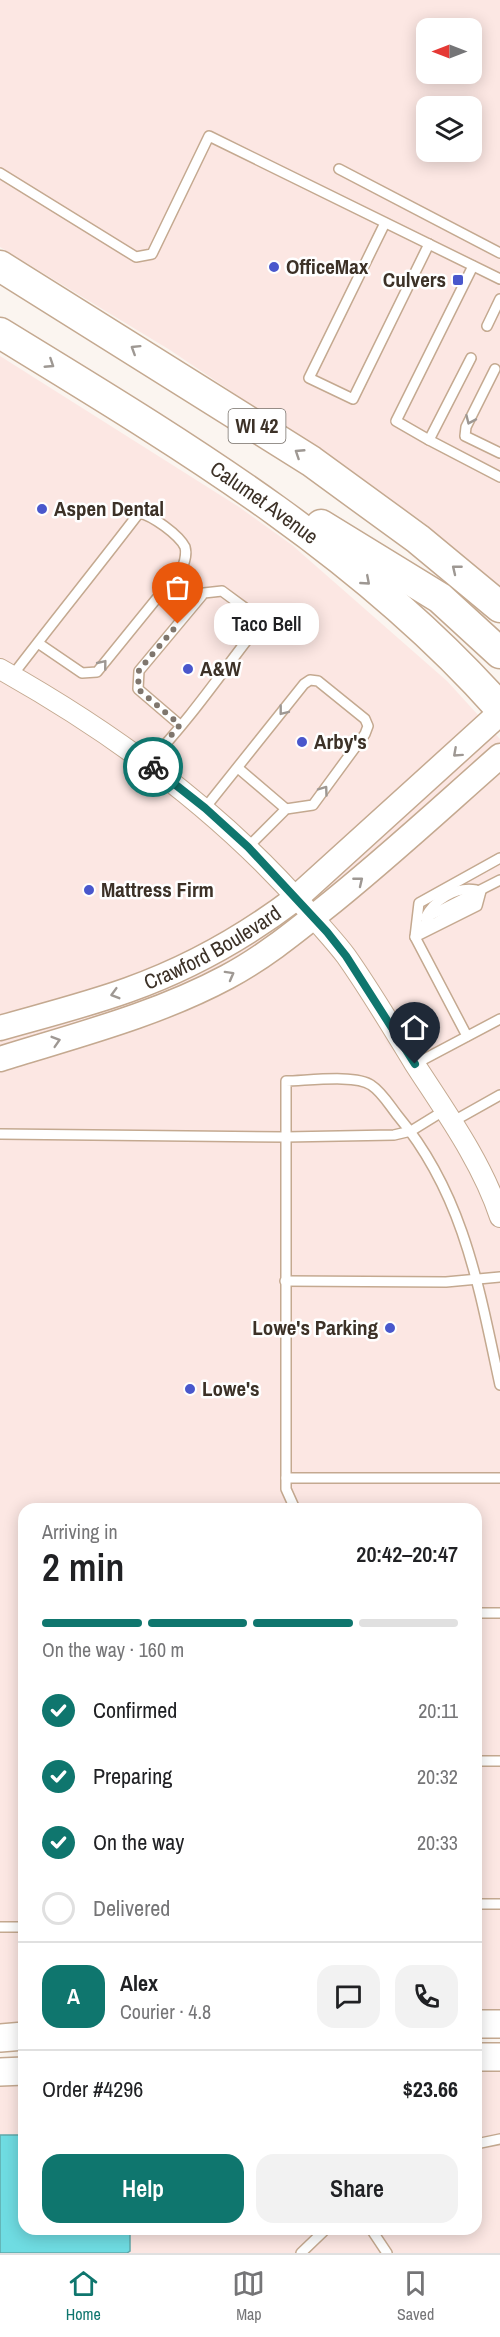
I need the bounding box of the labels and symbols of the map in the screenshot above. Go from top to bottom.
north arrow [416,18,482,84]
place label: OfficeMax [286,252,369,281]
marker: OfficeMax [267,260,281,274]
place label: Culvers [383,265,446,294]
marker: Culvers [451,273,465,287]
one-way arrow [130,345,141,356]
one-way arrow [43,357,54,368]
road number: WI 42 [228,409,286,443]
one-way arrow [465,413,477,424]
one-way arrow [295,449,305,461]
street label: Calumet Avenue [205,454,324,551]
place label: Aspen Dental [54,494,164,523]
marker: Aspen Dental [35,502,49,516]
pin [152,562,203,624]
one-way arrow [452,565,463,576]
one-way arrow [359,573,370,584]
callout: Taco Bell [214,603,319,645]
place label: A&W [200,654,242,683]
one-way arrow [96,660,107,671]
marker: A&W [181,662,195,676]
one-way arrow [279,704,290,715]
place label: Arby's [314,727,367,756]
marker: Arby's [295,735,309,749]
courier [123,737,183,797]
one-way arrow [453,746,463,757]
one-way arrow [317,785,328,796]
place label: Mattress Firm [101,875,214,904]
one-way arrow [352,878,363,889]
marker: Mattress Firm [82,883,96,897]
street label: Crawford Boulevard [140,899,287,997]
one-way arrow [224,971,234,982]
one-way arrow [110,987,121,999]
pin [389,1002,440,1064]
one-way arrow [50,1036,61,1048]
place label: Lowe's Parking [252,1313,378,1342]
marker: Lowe's Parking [383,1321,397,1335]
place label: Lowe's [202,1374,260,1403]
marker: Lowe's [183,1382,197,1396]

